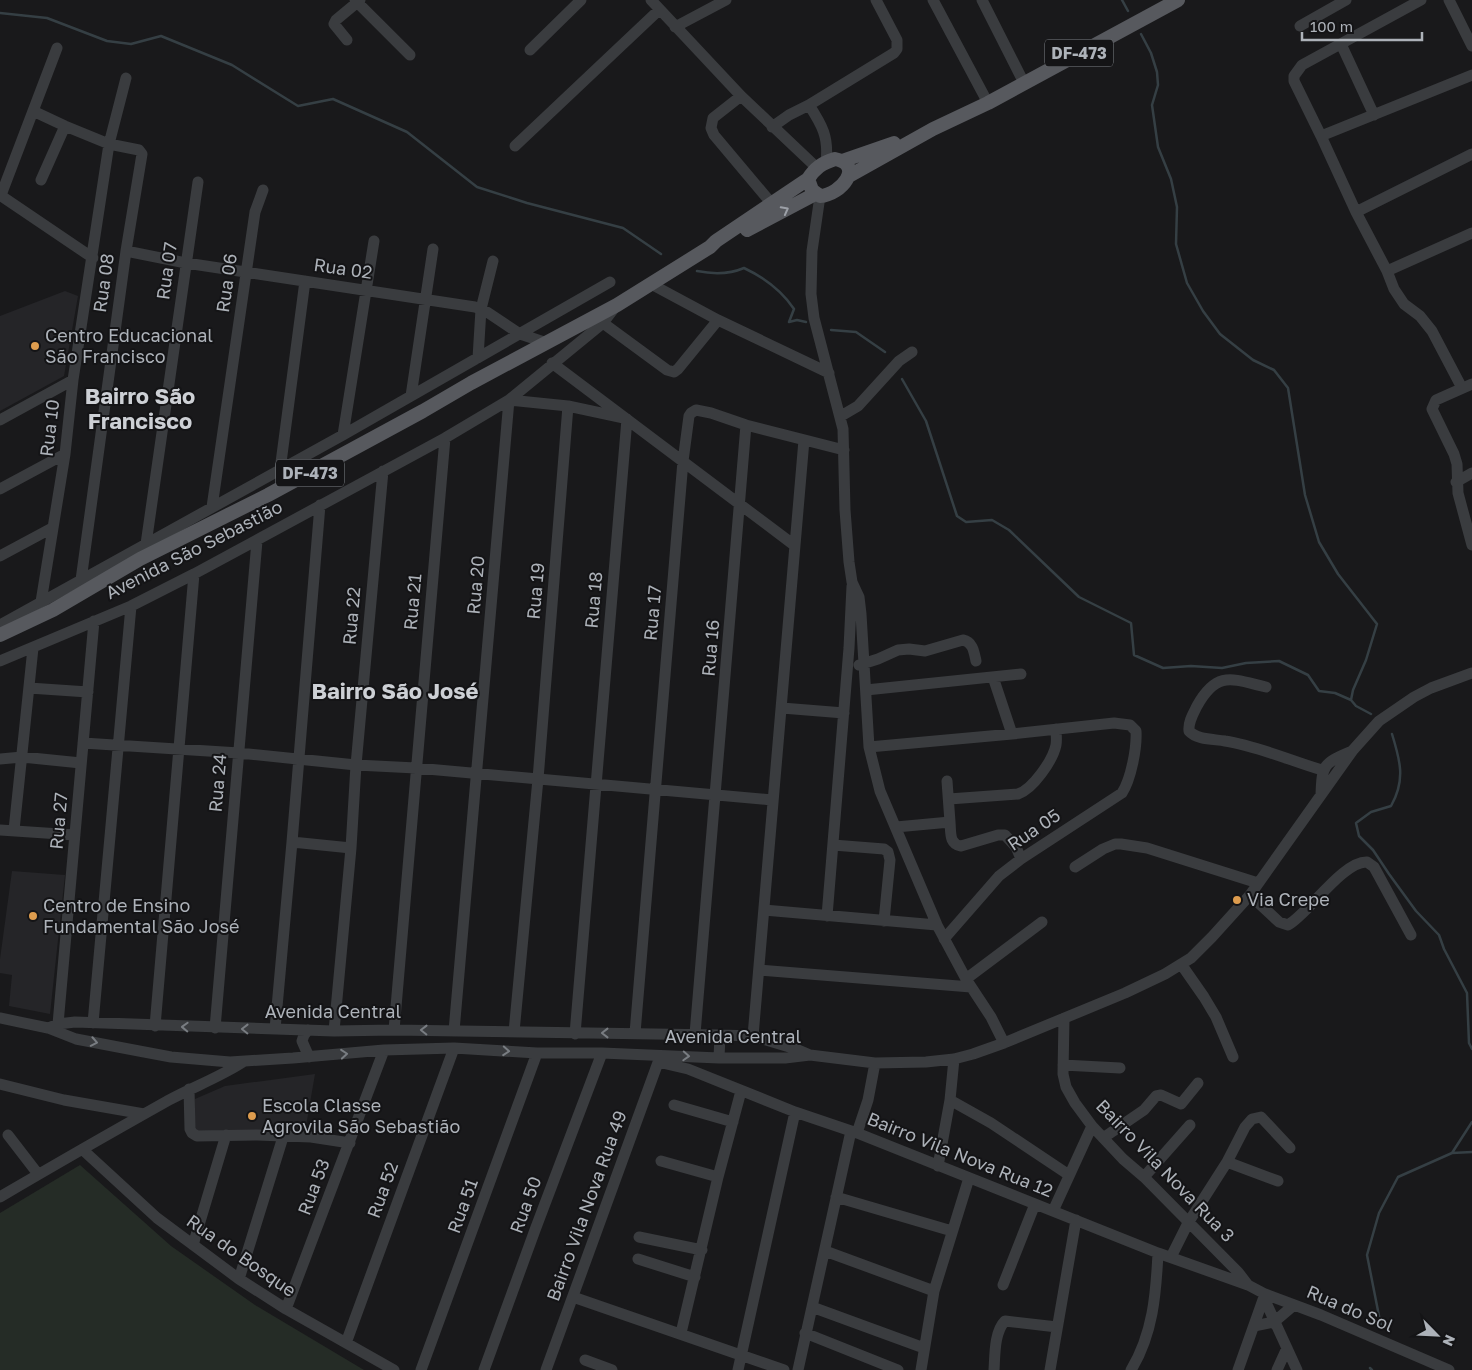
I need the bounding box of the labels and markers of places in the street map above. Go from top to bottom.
place label: Centro Educacional São Francisco [45,324,213,367]
marker: Centro Educacional São Francisco [29,340,41,352]
place label: Via Crepe [1247,888,1330,910]
place label: Centro de Ensino Fundamental São José [43,894,240,937]
marker: Via Crepe [1231,894,1243,906]
marker: Centro de Ensino Fundamental São José [27,910,39,922]
place label: Escola Classe Agrovila São Sebastião [262,1094,460,1137]
marker: Escola Classe Agrovila São Sebastião [246,1110,258,1122]

